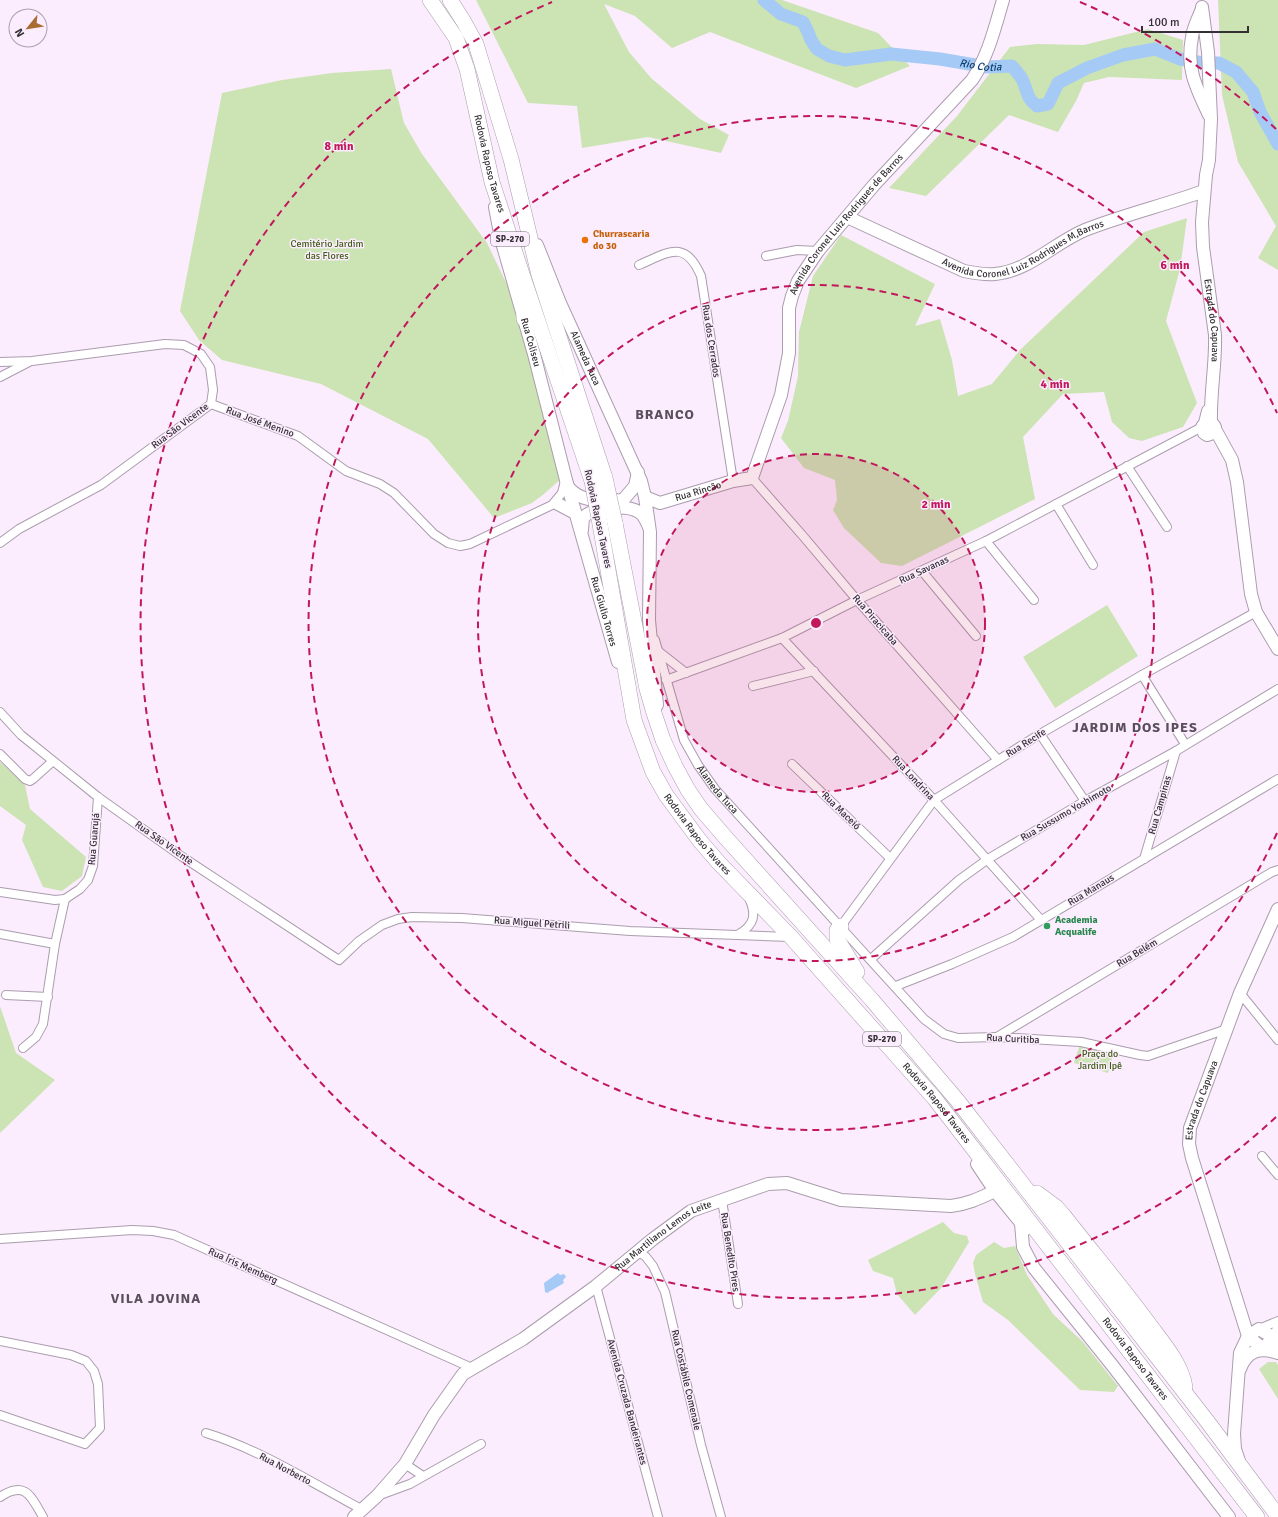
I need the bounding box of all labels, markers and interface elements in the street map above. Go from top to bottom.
north arrow [8,8,48,48]
scale bar [1142,8,1248,34]
text: 100 m [1148,15,1180,30]
text: N [12,26,27,39]
water label: Rio Cotia [958,56,1002,74]
street label: Rodovia Raposo Tavares [471,113,508,215]
text: 8 min [325,139,354,154]
street label: Avenida Coronel Luiz Rodrigues de Barros [787,151,906,297]
street label: Avenida Coronel Luiz Rodrigues M,Barros [940,217,1106,280]
place label: Churrascaria do 30 [593,228,650,252]
road number: SP-270 [491,232,529,246]
marker: Churrascaria do 30 [580,235,590,245]
park label: Cemitério Jardim das Flores [291,238,363,262]
text: 6 min [1161,258,1190,273]
street label: Estrada do Capuava [1201,278,1221,363]
street label: Rua dos Cerrados [699,304,723,379]
street label: Rua Coliseu [518,316,543,368]
street label: Alameda Tuca [567,329,603,387]
text: 4 min [1041,377,1070,392]
street label: Rua São Vicente [149,401,211,451]
street label: Rua José Menino [224,404,296,440]
district label: BRANCO [635,406,695,423]
street label: Rodovia Raposo Tavares [582,468,614,570]
street label: Rua Rincão [674,479,723,504]
text: 2 min [922,497,951,512]
street label: Rua Savanas [897,553,951,587]
street label: Rua Giulio Torres [588,575,619,648]
street label: Rua Piracicaba [850,592,900,648]
centre of rings [809,616,823,630]
district label: JARDIM DOS IPES [1072,719,1198,736]
street label: Rua Recife [1004,726,1048,760]
street label: Rua Londrina [889,753,937,803]
street label: Alameda Tuca [694,763,740,816]
street label: Rua Campinas [1146,774,1174,836]
street label: Rua Sussumo Yoshimoto [1018,782,1114,844]
street label: Rua Maceió [819,790,863,832]
street label: Rodovia Raposo Tavares [661,791,734,878]
street label: Rua Guarujá [86,812,102,866]
street label: Rua São Vicente [133,818,195,868]
street label: Rua Manaus [1066,871,1117,909]
street label: Rua Miguel Petrili [494,914,570,932]
place label: Academia Acqualife [1055,914,1098,938]
marker: Academia Acqualife [1042,921,1052,931]
street label: Rua Belém [1114,936,1160,970]
road number: SP-270 [863,1032,901,1046]
street label: Rua Curitiba [986,1032,1040,1046]
park label: Praça do Jardim Ipê [1078,1048,1122,1072]
street label: Estrada do Capuava [1183,1059,1220,1141]
street label: Rodovia Raposo Tavares [900,1060,973,1146]
street label: Rua Martiliano Lemos Leite [613,1198,713,1274]
street label: Rua Benedito Pires [718,1212,742,1293]
street label: Rua Íris Memberg [206,1244,280,1287]
district label: VILA JOVINA [111,1290,201,1307]
street label: Rodovia Raposo Tavares [1100,1315,1171,1403]
street label: Rua Costábile Comenale [669,1328,703,1432]
street label: Avenida Cruzada Bandeirantes [604,1338,650,1467]
street label: Rua Norberto [257,1450,313,1488]

